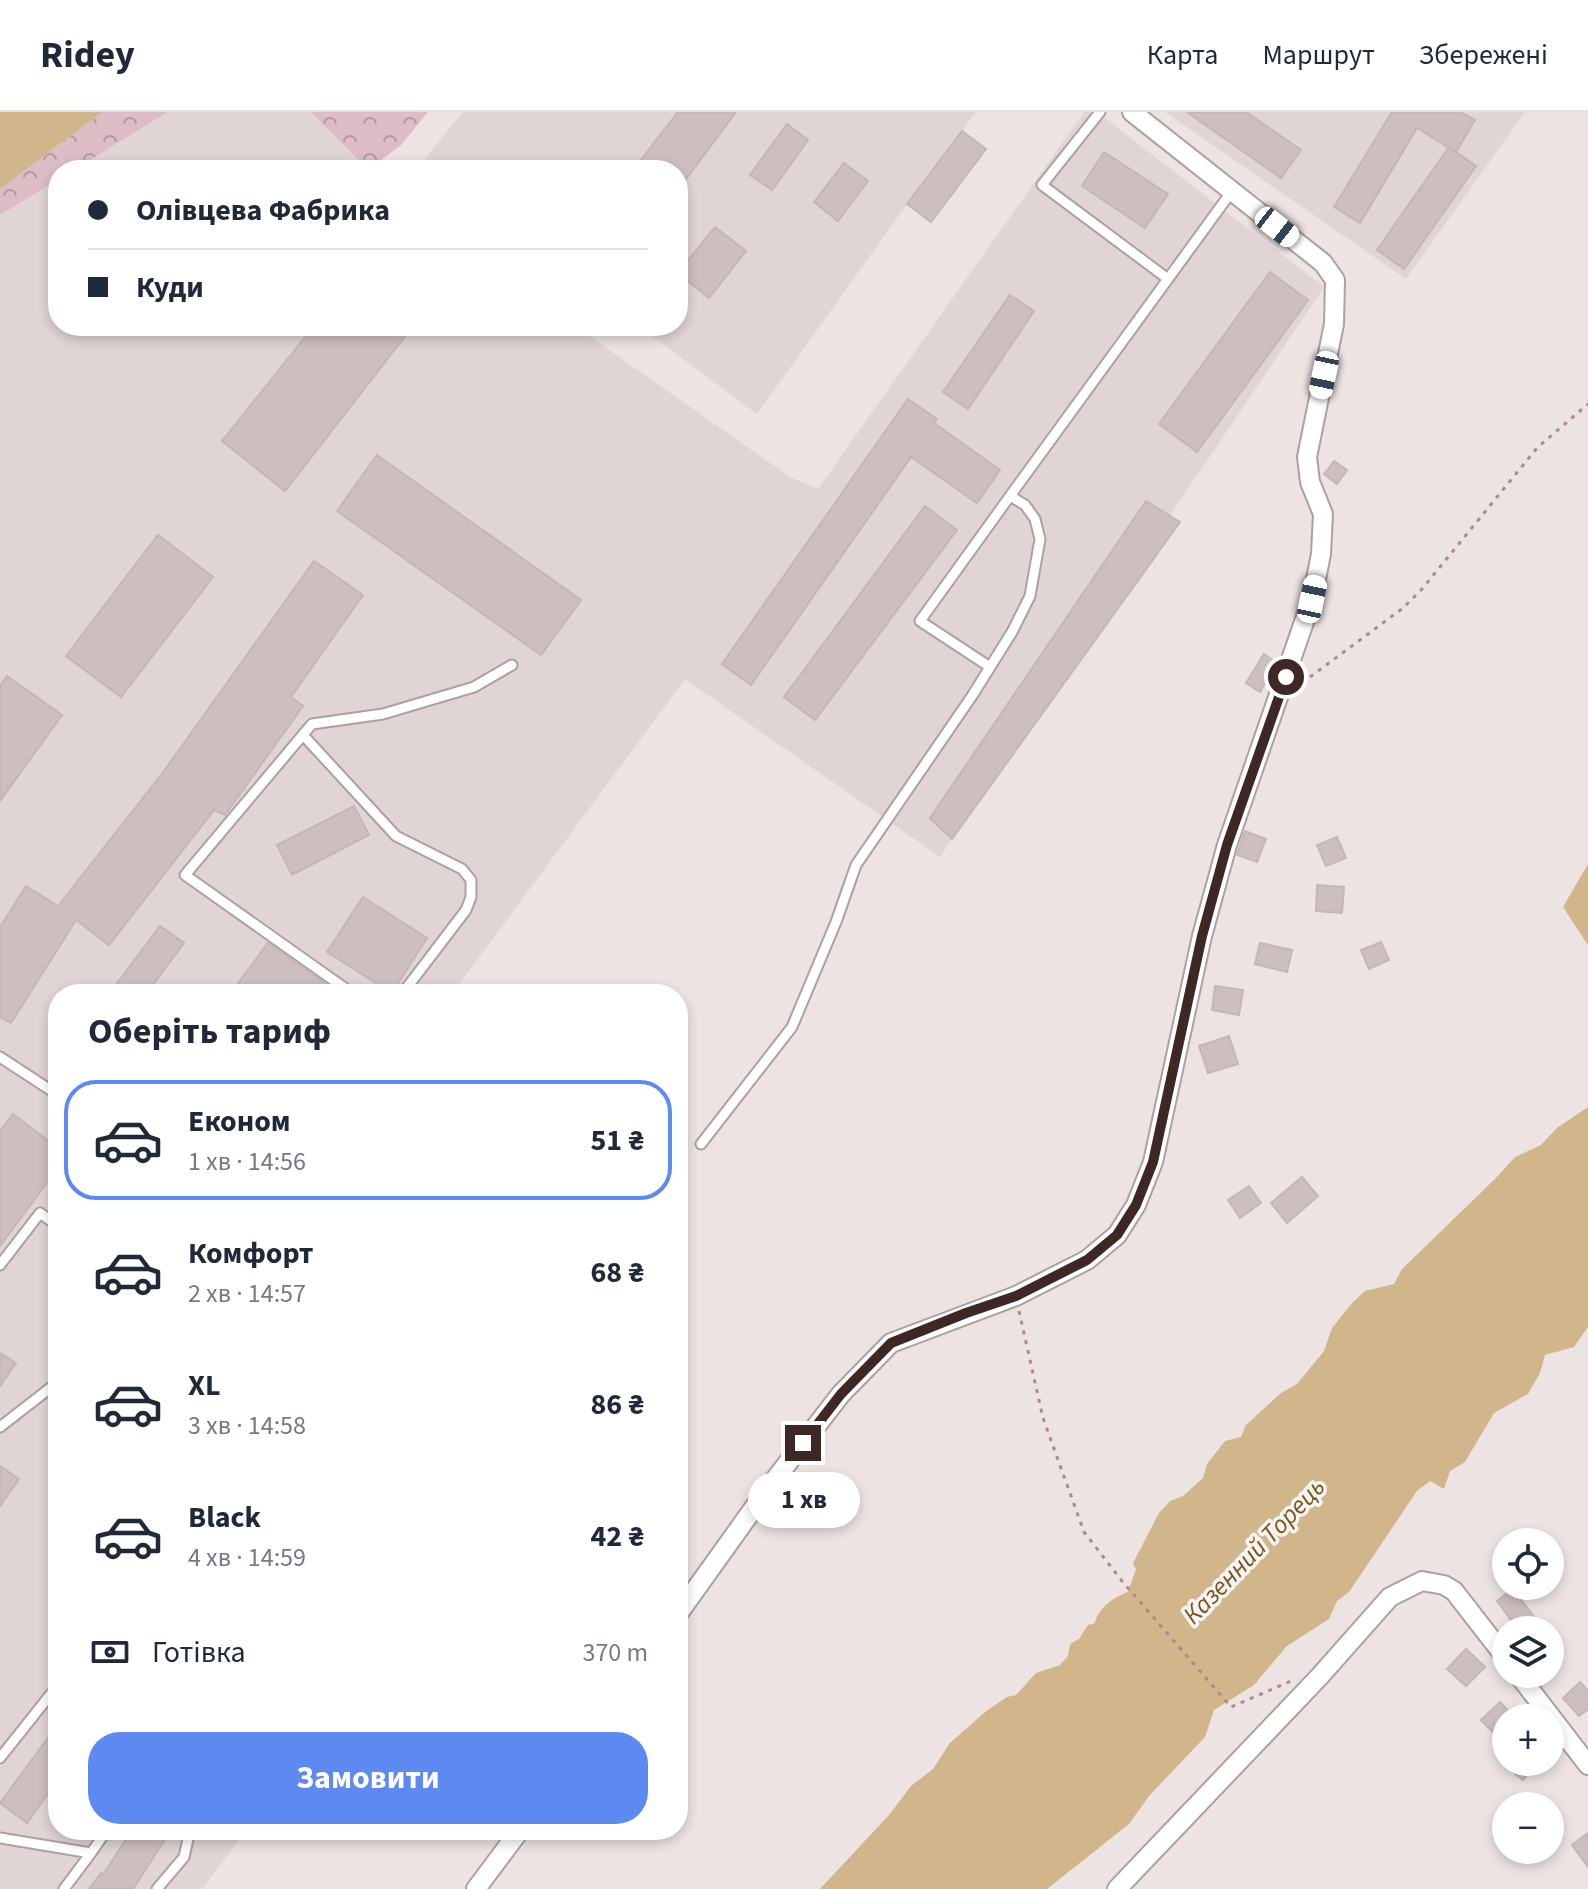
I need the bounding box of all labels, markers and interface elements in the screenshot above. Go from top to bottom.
text: Ridey [40,28,135,82]
text: Карта [1147,35,1218,75]
text: Маршрут [1262,35,1375,75]
text: Збережені [1419,35,1548,75]
text: Олівцева Фабрика [136,189,390,232]
car [1251,203,1303,251]
text: Куди [136,266,204,309]
car [1307,349,1341,401]
car [1295,573,1329,625]
route start [1268,659,1304,695]
text: Оберіть тариф [88,1006,331,1057]
text: Економ [188,1100,291,1143]
icon: car [92,1104,164,1176]
text: 51 ₴ [590,1119,644,1162]
text: 1 хв · 14:56 [188,1143,306,1180]
text: Комфорт [188,1232,314,1275]
icon: car [92,1236,164,1308]
text: 68 ₴ [590,1251,644,1294]
text: 2 хв · 14:57 [188,1275,306,1312]
text: XL [188,1364,221,1407]
icon: car [92,1368,164,1440]
text: 86 ₴ [590,1383,644,1426]
text: 3 хв · 14:58 [188,1407,306,1444]
route end [785,1425,821,1461]
water label: Казенний Торець [1174,1470,1334,1632]
callout: 1 хв [747,1471,859,1527]
text: 1 хв [781,1481,827,1518]
text: Black [188,1496,261,1539]
icon: car [92,1500,164,1572]
text: 42 ₴ [590,1515,644,1558]
map controls [1492,1528,1564,1864]
button: locate [1492,1528,1564,1600]
text: 4 хв · 14:59 [188,1539,306,1576]
button: layers [1492,1616,1564,1688]
icon: cash [88,1630,132,1674]
text: Готівка [152,1631,246,1674]
text: 370 m [582,1634,648,1671]
button: + [1492,1704,1564,1776]
button: Замовити [88,1732,648,1824]
button: − [1492,1792,1564,1864]

